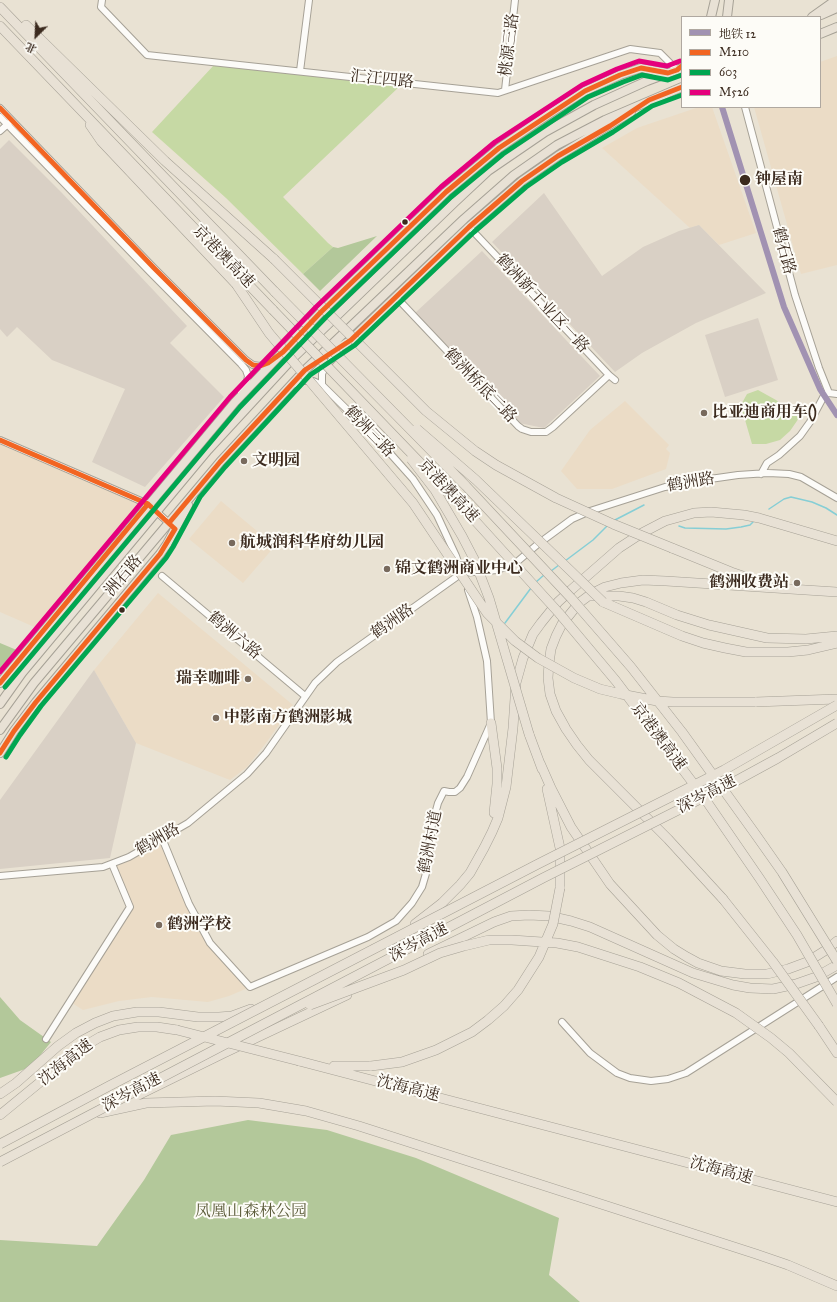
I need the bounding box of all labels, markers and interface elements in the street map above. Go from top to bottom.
street label: 桃源三路 [497,12,523,78]
north arrow [16,16,56,56]
legend [681,16,821,108]
text: 地铁 12 [719,27,756,41]
text: 北 [23,39,39,56]
text: M210 [719,45,749,59]
text: 603 [719,65,737,79]
street label: 汇江四路 [349,67,415,93]
text: M526 [719,85,749,99]
place label: 钟屋南 [755,170,803,190]
marker: 钟屋南 [738,173,752,187]
unlabelled marker [400,217,410,227]
street label: 京港澳高速 [188,222,258,292]
street label: 鹤石路 [768,225,798,277]
street label: 鹤洲新工业区一路 [491,251,593,357]
street label: 鹤洲桥底二路 [440,345,520,427]
street label: 鹤洲三路 [340,402,398,462]
place label: 比亚迪商用车() [712,403,817,423]
marker: 比亚迪商用车() [699,408,709,418]
place label: 文明园 [252,451,300,471]
street label: 京港澳高速 [414,455,482,527]
marker: 文明园 [239,456,249,466]
street label: 鹤洲路 [666,469,716,497]
place label: 航城润科华府幼儿园 [240,533,384,553]
marker: 航城润科华府幼儿园 [227,538,237,548]
street label: 洲石路 [101,551,147,601]
place label: 锦文鹤洲商业中心 [395,559,523,579]
marker: 锦文鹤洲商业中心 [382,564,392,574]
place label: 鹤洲收费站 [709,573,789,593]
marker: 鹤洲收费站 [792,578,802,588]
street label: 鹤洲路 [368,600,418,644]
unlabelled marker [117,605,127,615]
street label: 鹤洲六路 [203,608,265,664]
place label: 瑞幸咖啡 [176,669,240,689]
marker: 瑞幸咖啡 [243,674,253,684]
street label: 京港澳高速 [626,699,690,775]
place label: 中影南方鹤洲影城 [224,708,352,728]
marker: 中影南方鹤洲影城 [211,713,221,723]
street label: 深岑高速 [674,772,740,818]
street label: 鹤洲村道 [415,809,447,875]
street label: 鹤洲路 [132,820,184,860]
place label: 鹤洲学校 [167,915,231,935]
marker: 鹤洲学校 [154,920,164,930]
street label: 深岑高速 [386,920,452,966]
street label: 沈海高速 [35,1036,97,1090]
street label: 深岑高速 [99,1070,165,1116]
street label: 沈海高速 [375,1072,441,1106]
street label: 沈海高速 [688,1153,754,1189]
park label: 凤凰山森林公园 [195,1202,307,1222]

